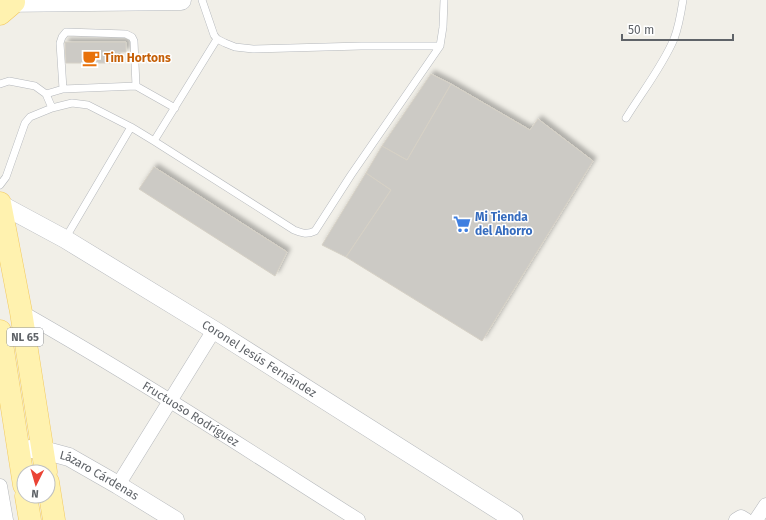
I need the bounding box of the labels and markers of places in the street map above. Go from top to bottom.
cafe icon: Tim Hortons [81,48,101,68]
place label: Tim Hortons [104,51,171,65]
place label: Mi Tienda del Ahorro [475,210,533,238]
supermarket icon: Mi Tienda del Ahorro [452,214,472,234]

